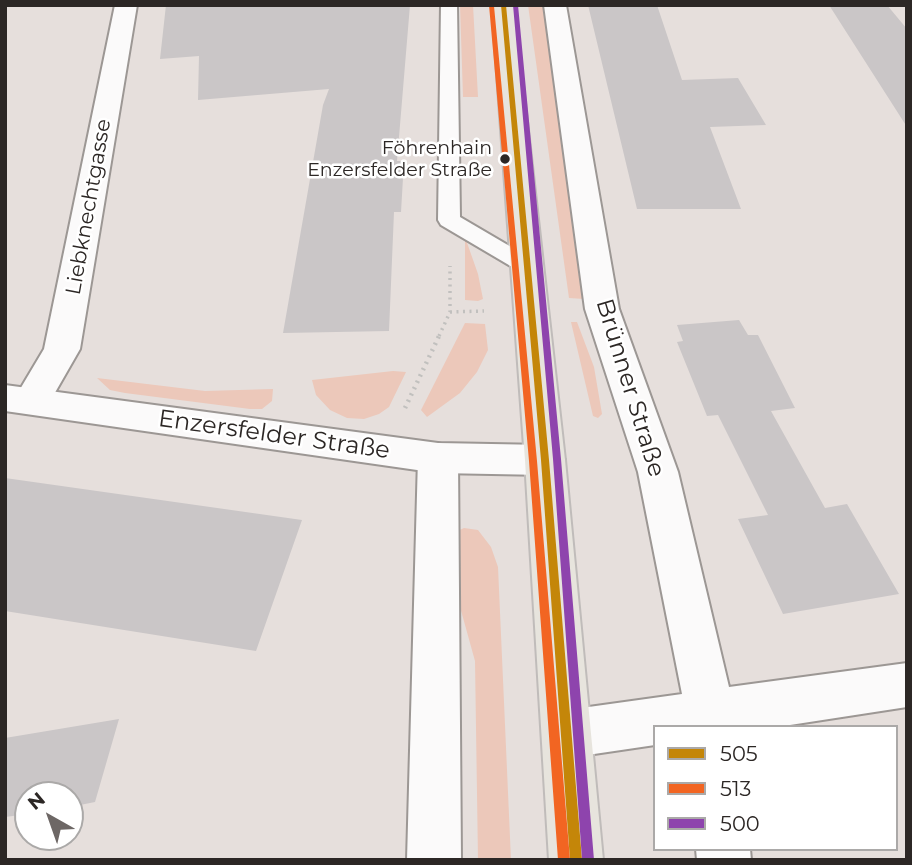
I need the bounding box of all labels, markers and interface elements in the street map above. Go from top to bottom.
street label: Liebknechtgasse [61,117,117,297]
place label: Föhrenhain Enzersfelder Straße [307,137,492,181]
marker: Föhrenhain Enzersfelder Straße [498,152,512,166]
street label: Brünner Straße [589,296,671,480]
street label: Enzersfelder Straße [156,404,392,466]
legend [653,725,898,851]
text: 505 [720,741,758,766]
text: 513 [720,776,751,801]
north arrow [14,781,84,851]
text: N [23,787,50,815]
text: 500 [720,811,760,836]

